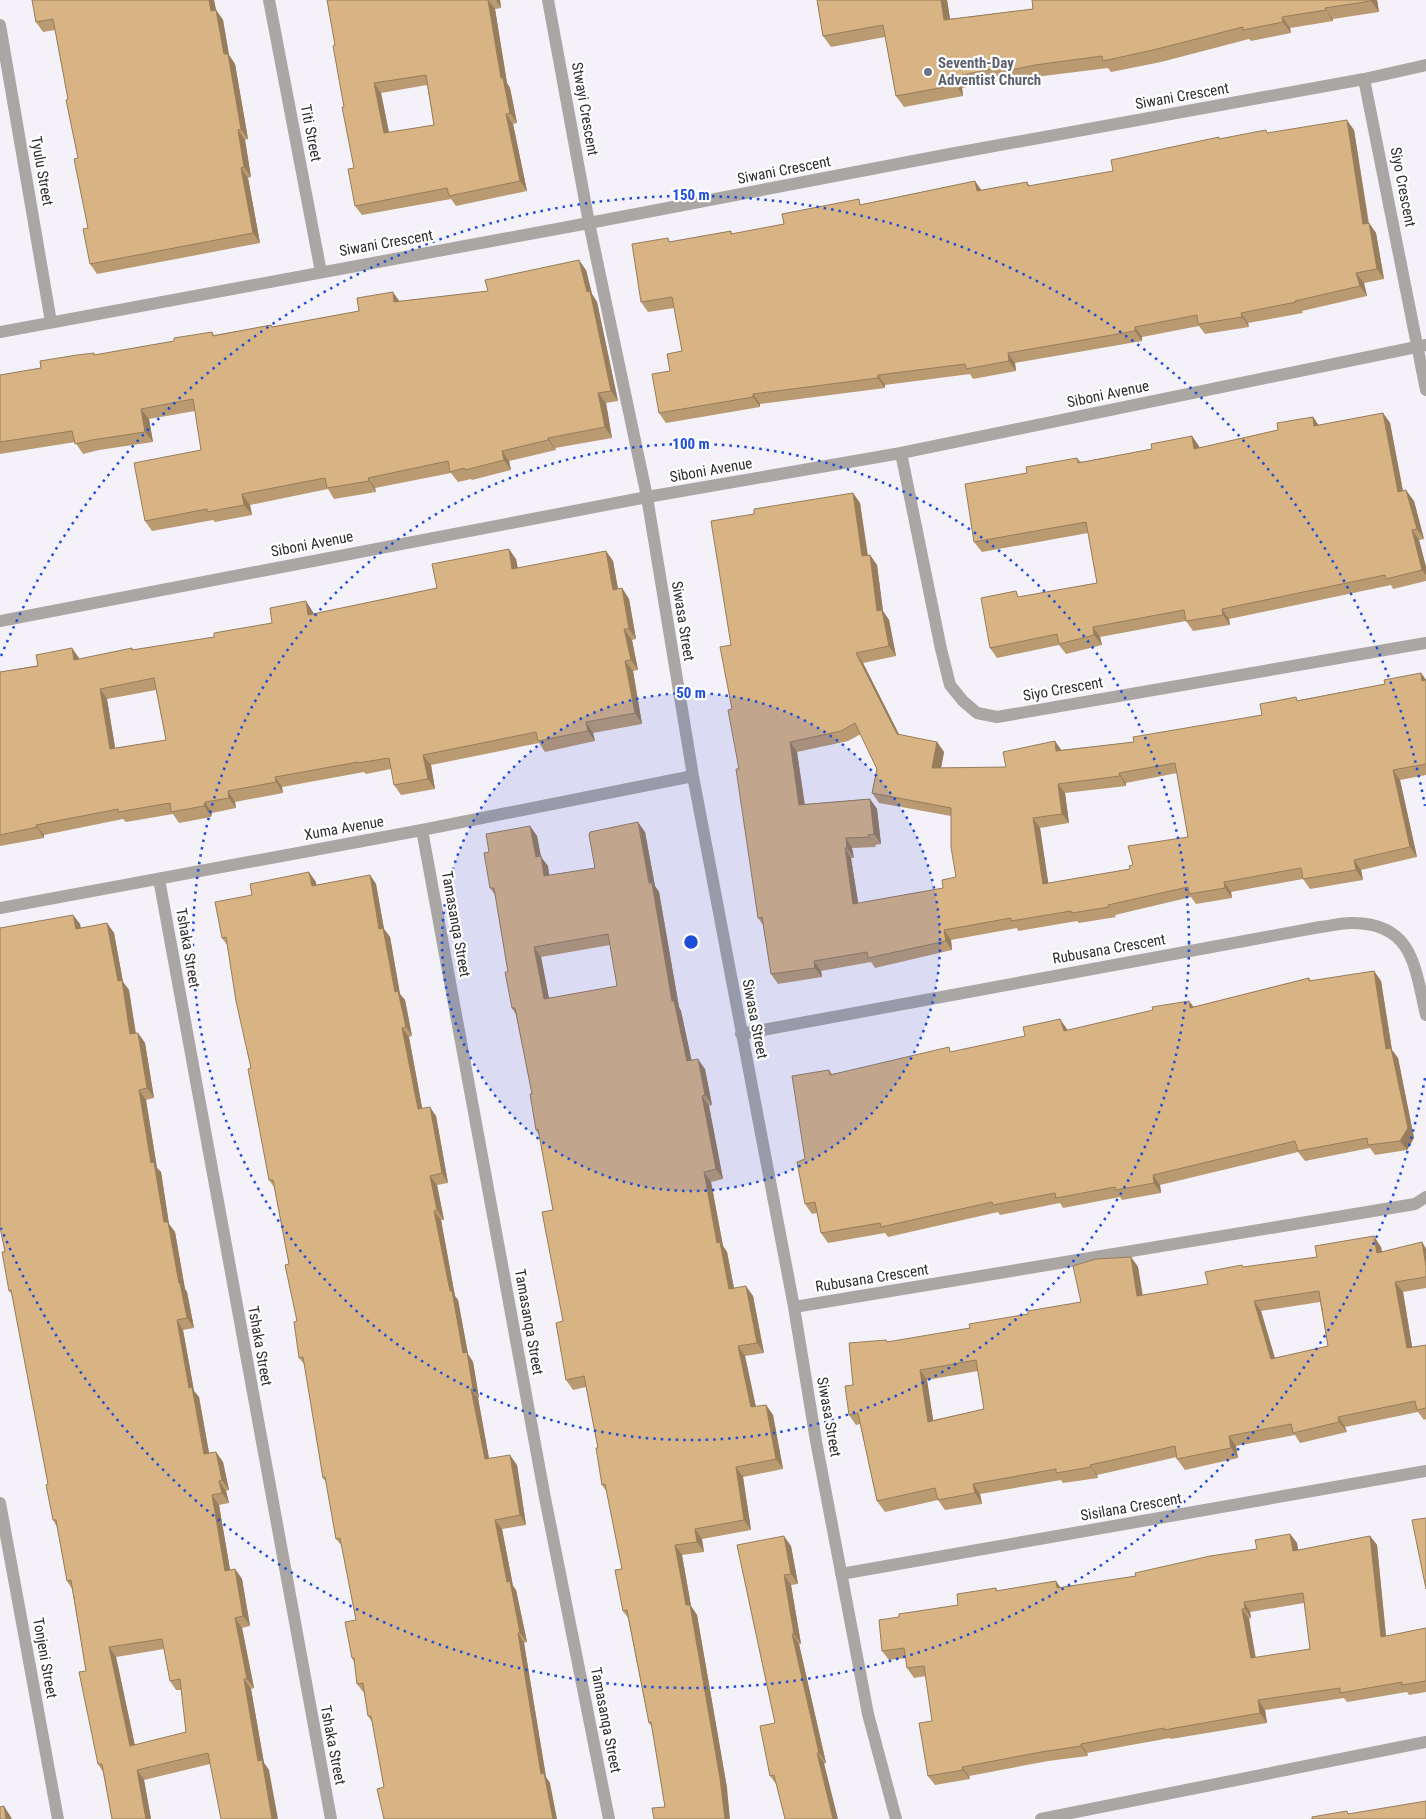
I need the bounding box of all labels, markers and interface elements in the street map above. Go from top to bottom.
place label: Seventh-Day Adventist Church [938,54,1041,89]
street label: Stwayi Crescent [568,61,602,157]
marker: Seventh-Day Adventist Church [922,66,934,78]
street label: Siwani Crescent [1134,79,1230,113]
street label: Titi Street [297,103,325,163]
street label: Tyulu Street [27,135,57,207]
street label: Siyo Crescent [1386,146,1420,228]
street label: Siwani Crescent [736,152,832,188]
text: 150 m [672,186,710,204]
street label: Siwani Crescent [338,226,434,260]
street label: Siboni Avenue [1065,377,1151,411]
text: 100 m [672,435,710,453]
street label: Siboni Avenue [668,454,754,486]
street label: Siboni Avenue [269,527,355,561]
street label: Siwasa Street [668,580,698,662]
street label: Siyo Crescent [1022,673,1104,705]
text: 50 m [676,684,706,702]
street label: Xuma Avenue [303,812,385,844]
street label: Tamasanqa Street [438,870,474,978]
street label: Tshaka Street [172,907,204,989]
street label: Rubusana Crescent [1051,930,1167,968]
centre of rings [682,933,700,951]
street label: Siwasa Street [738,978,772,1060]
street label: Rubusana Crescent [814,1260,930,1296]
street label: Tamasanqa Street [511,1268,547,1376]
street label: Tshaka Street [244,1305,276,1387]
street label: Siwasa Street [813,1376,845,1458]
street label: Sisilana Crescent [1079,1489,1183,1525]
street label: Tonjeni Street [29,1616,61,1700]
street label: Tamasanqa Street [587,1666,625,1774]
street label: Tshaka Street [316,1704,350,1786]

